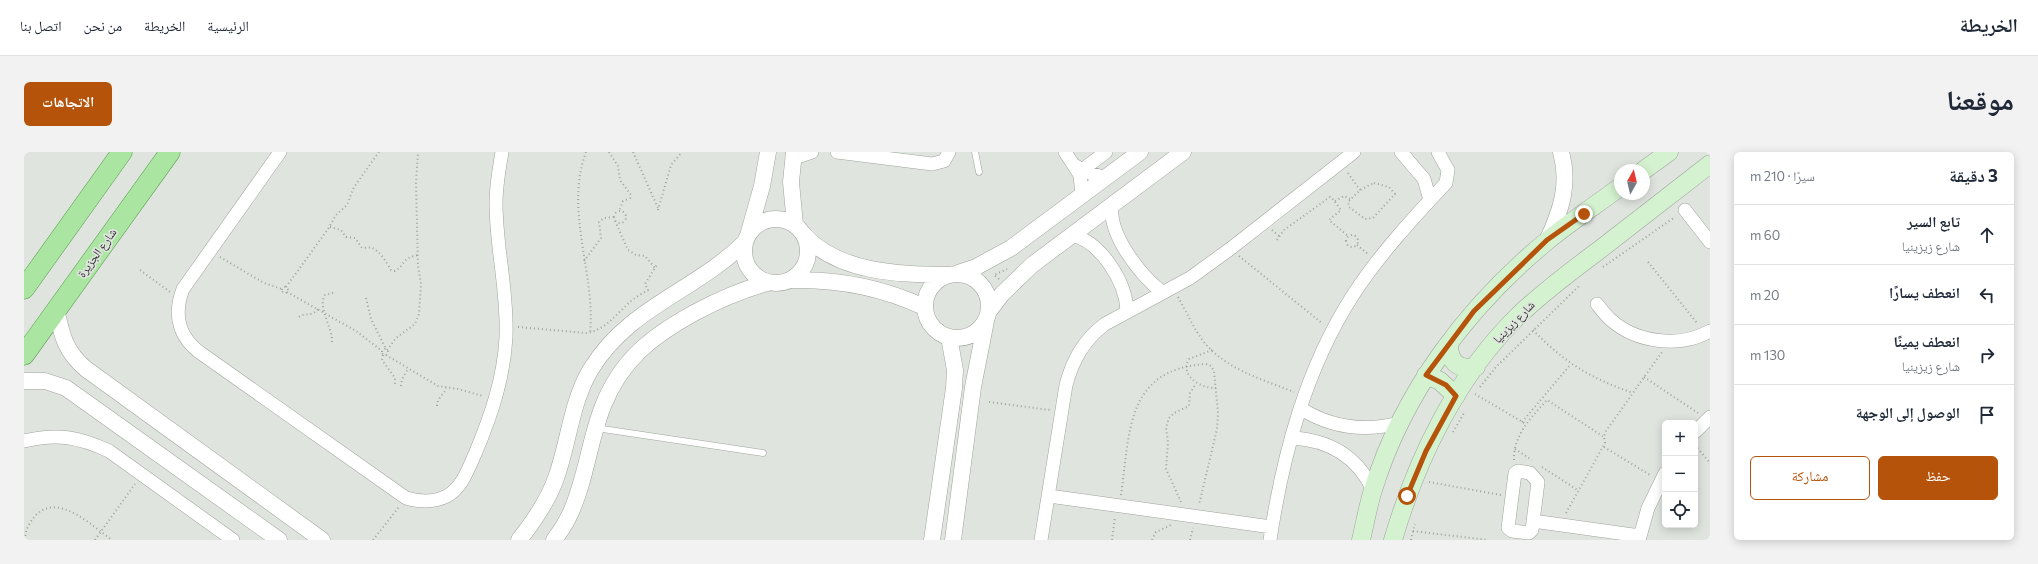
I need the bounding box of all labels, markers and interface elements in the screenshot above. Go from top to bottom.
text: الخريطة [1960,13,2018,36]
text: اتصل بنا [20,17,61,34]
text: من نحن [83,17,122,34]
text: الخريطة [144,17,185,34]
text: الرئيسية [207,17,249,34]
button: الاتجاهات [24,82,112,126]
text: موقعنا [1946,82,2014,116]
north arrow [1614,164,1650,200]
text: 3 دقيقة [1949,165,1998,186]
text: سيرًا · 210 m [1750,168,1815,184]
route end [1575,205,1593,223]
text: تابع السير [1907,212,1960,230]
icon: ahead [1976,224,1998,246]
street label: شارع الجزيرة [74,225,120,281]
text: 60 m [1750,227,1780,243]
text: شارع زيزينيا [1902,238,1960,254]
text: انعطف يسارًا [1889,283,1960,301]
icon: left [1976,284,1998,306]
text: 20 m [1750,287,1780,303]
street label: شارع زيزينيا [1490,297,1538,347]
text: انعطف يمينًا [1894,332,1960,350]
icon: right [1976,344,1998,366]
text: 130 m [1750,347,1785,363]
text: شارع زيزينيا [1902,358,1960,374]
text: الوصول إلى الوجهة [1856,403,1960,421]
icon: arrive [1976,404,1998,426]
map controls [1662,420,1698,528]
button: + [1662,420,1698,456]
button: − [1662,456,1698,492]
button: مشاركة [1750,456,1870,500]
button: حفظ [1878,456,1998,500]
route start [1398,487,1416,505]
button: locate [1662,492,1698,528]

